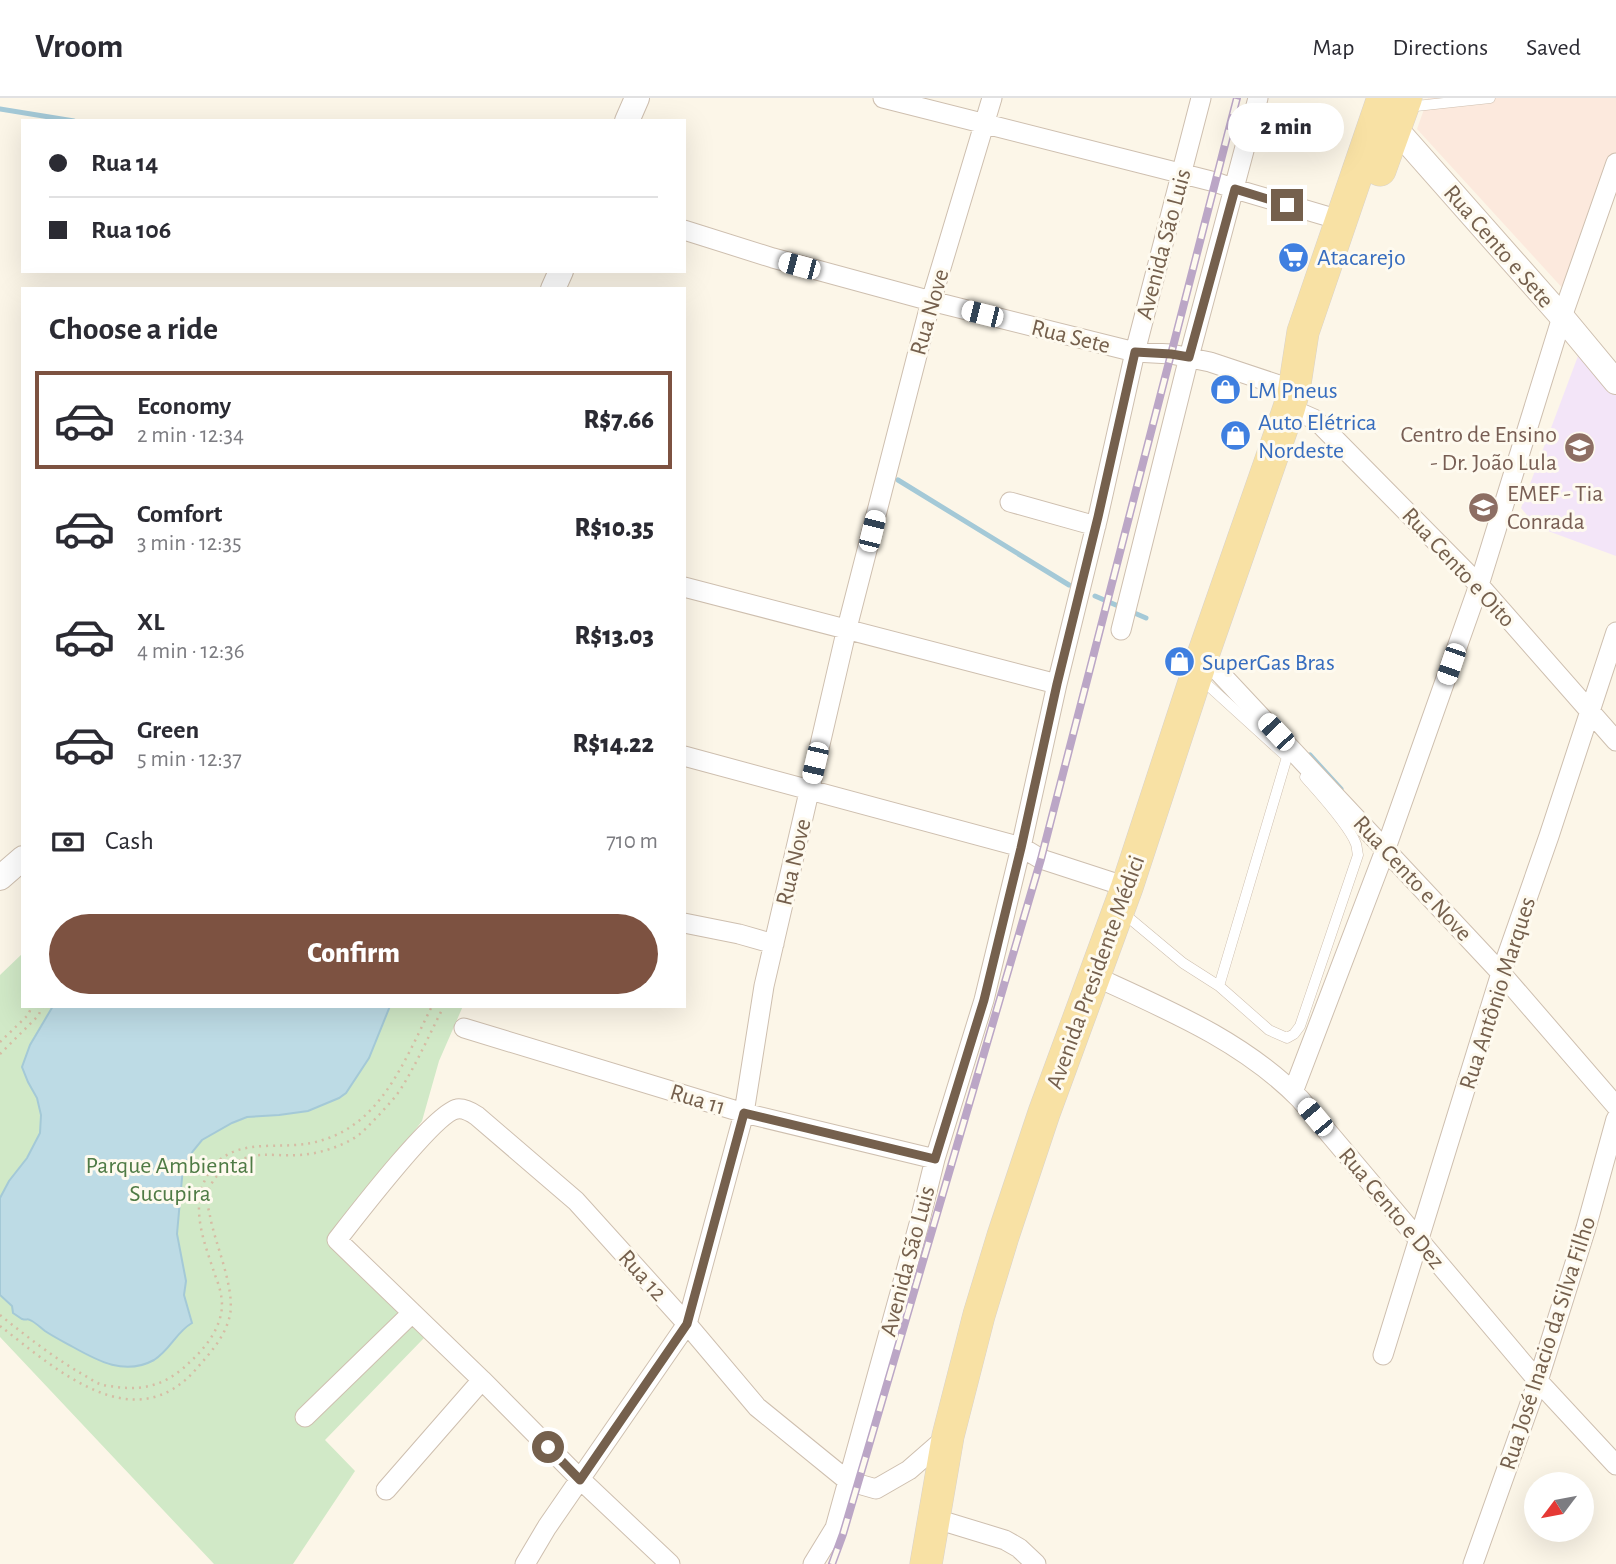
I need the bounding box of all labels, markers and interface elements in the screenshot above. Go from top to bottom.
text: Vroom [35,31,123,64]
text: Map [1312,36,1354,60]
text: Directions [1392,36,1488,60]
text: Saved [1526,36,1581,60]
callout: 2 min [1229,104,1345,153]
text: 2 min [1260,116,1312,139]
text: Rua 14 [91,150,158,176]
street label: Avenida São Luis [1132,167,1196,322]
street label: Rua Cento e Sete [1439,181,1558,313]
route end [1271,189,1303,221]
text: Rua 106 [91,217,171,243]
supermarket icon: Atacarejo [1277,240,1311,274]
place label: Atacarejo [1317,246,1406,270]
car [776,250,823,282]
street label: Rua Nove [906,266,954,358]
car [960,299,1005,329]
text: Choose a ride [49,313,218,345]
street label: Rua Sete [1029,316,1113,358]
shop icon: LM Pneus [1208,373,1242,407]
place label: LM Pneus [1248,379,1338,403]
icon: car [53,389,116,452]
text: Economy [137,393,231,419]
text: R$7.66 [584,407,654,433]
place label: Auto Elétrica Nordeste [1258,411,1377,463]
shop icon: Auto Elétrica Nordeste [1218,419,1252,453]
place label: Centro de Ensino - Dr. João Lula [1400,423,1557,475]
text: 2 min · 12:34 [137,424,244,447]
school or university icon: Centro de Ensino - Dr. João Lula [1563,431,1597,465]
place label: EMEF - Tia Conrada [1507,482,1603,534]
school or university icon: EMEF - Tia Conrada [1467,490,1501,524]
icon: car [53,497,116,560]
text: Comfort [137,501,222,527]
street label: Rua Cento e Oito [1397,503,1520,632]
car [857,508,888,554]
text: R$10.35 [575,515,654,541]
text: 3 min · 12:35 [137,532,242,555]
icon: car [53,605,116,668]
text: XL [137,609,164,635]
text: R$13.03 [574,623,654,649]
text: 4 min · 12:36 [137,640,244,663]
car [1435,641,1468,687]
shop icon: SuperGas Bras [1162,645,1196,679]
place label: SuperGas Bras [1202,651,1335,675]
car [1254,709,1299,755]
icon: car [53,713,116,776]
text: Green [137,717,199,743]
text: R$14.22 [573,731,654,757]
car [801,740,830,786]
text: 5 min · 12:37 [137,748,242,771]
street label: Rua Cento e Nove [1348,811,1476,946]
street label: Rua Nove [772,816,816,908]
icon: cash [49,823,87,861]
text: Cash [105,828,154,854]
text: 710 m [606,830,658,853]
street label: Avenida Presidente Médici [1042,852,1149,1092]
street label: Rua Antônio Marques [1456,894,1540,1092]
button: Confirm [49,914,658,994]
street label: Rua 11 [667,1080,728,1120]
car [1294,1094,1337,1140]
street label: Rua Cento e Dez [1334,1143,1449,1274]
park label: Parque Ambiental Sucupira [85,1154,255,1206]
street label: Avenida São Luis [876,1184,940,1339]
street label: Rua José Inacio da Silva Filho [1496,1214,1600,1473]
street label: Rua 12 [613,1246,671,1306]
route start [532,1431,564,1463]
north arrow [1524,1472,1594,1542]
map controls [1524,1472,1594,1542]

